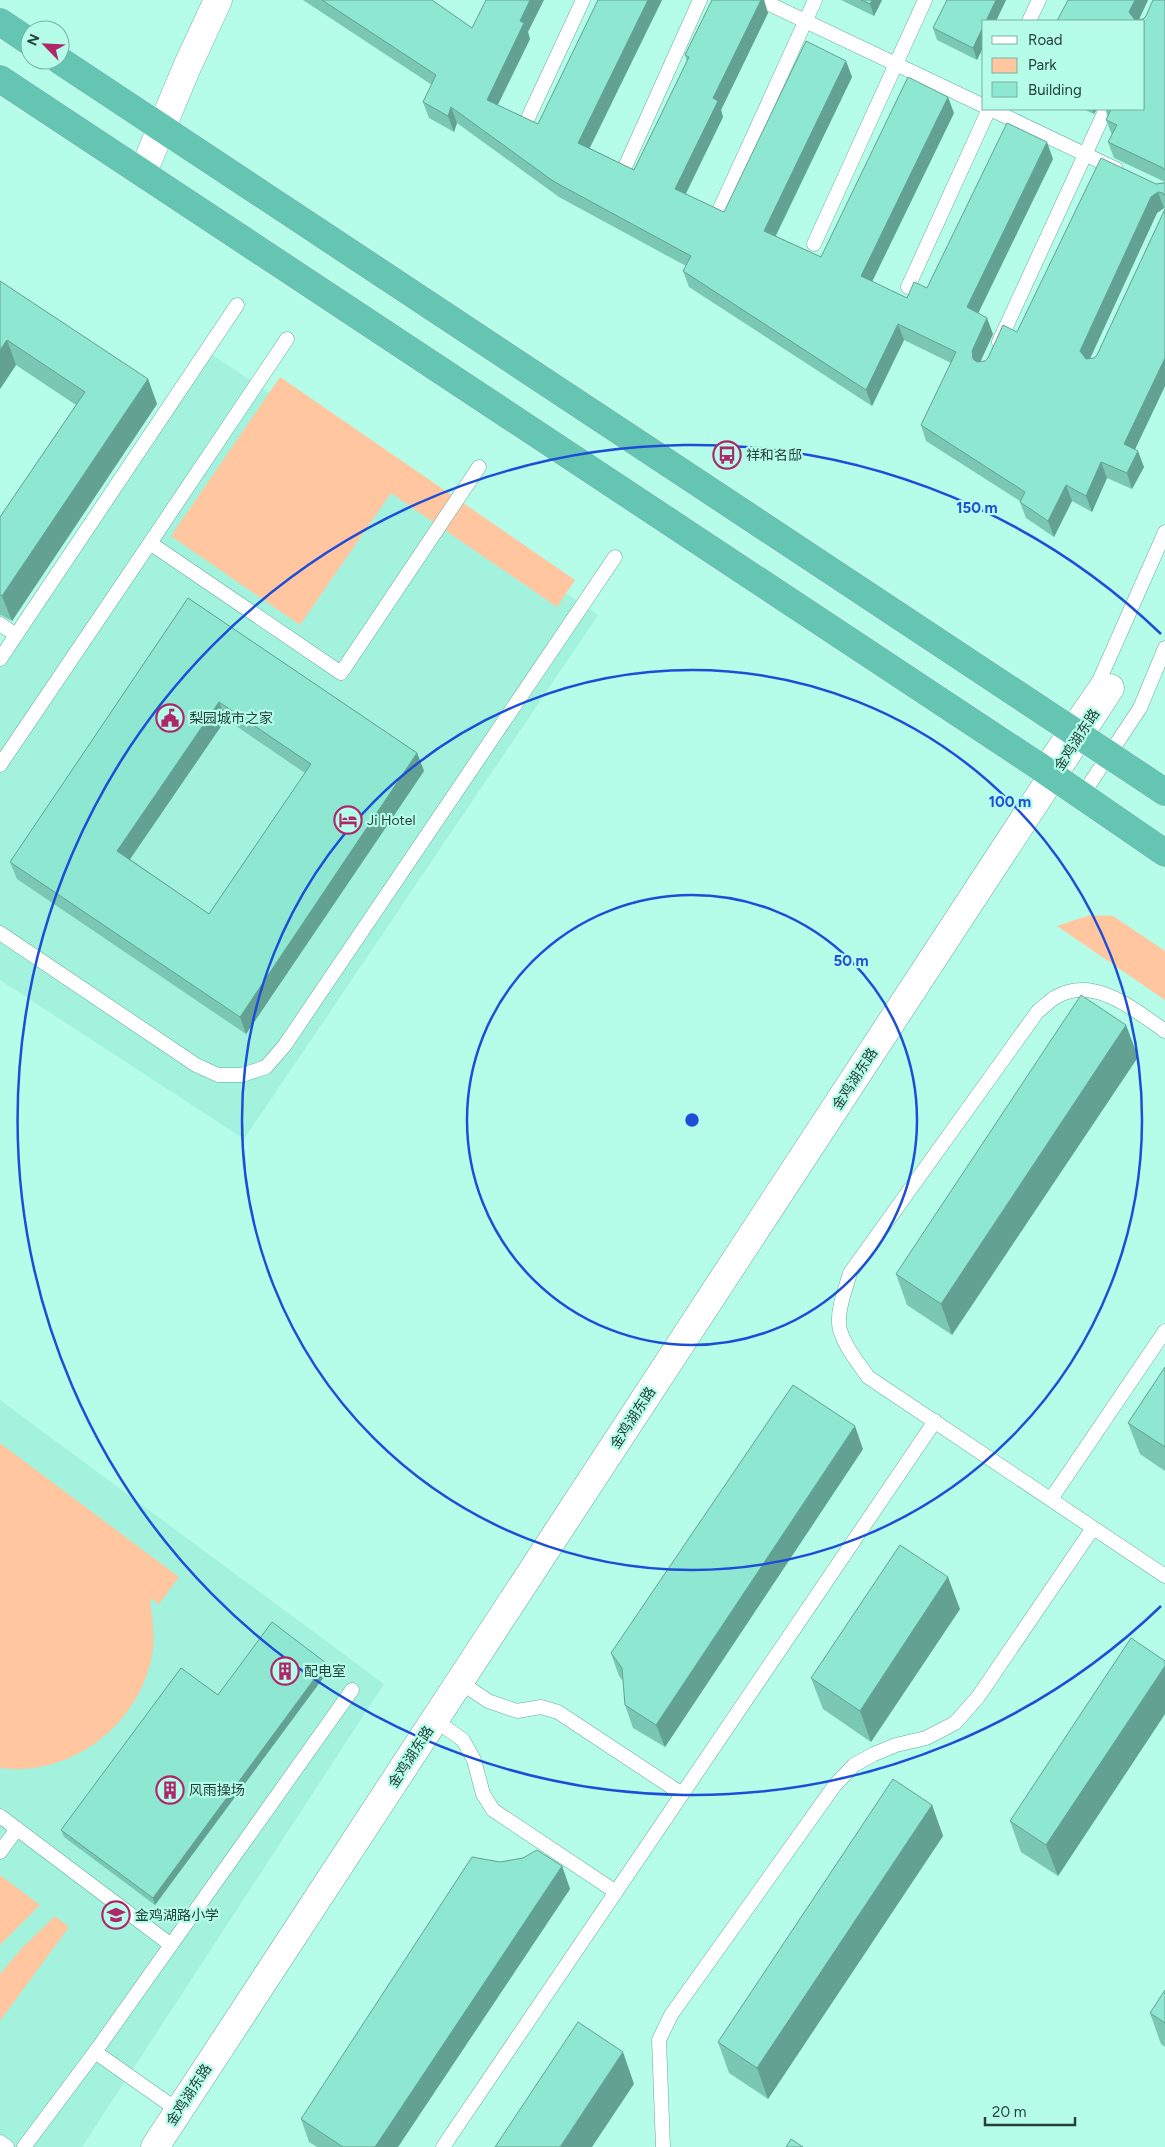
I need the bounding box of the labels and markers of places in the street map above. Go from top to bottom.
bus stop icon: 祥和名邸 [712,440,742,470]
place label: 祥和名邸 [746,447,802,464]
public building icon: 梨园城市之家 [155,703,185,733]
place label: 梨园城市之家 [189,710,273,727]
hotel icon: Ji Hotel [333,805,363,835]
place label: Ji Hotel [367,812,416,829]
centre of rings [683,1111,701,1129]
building icon: 配电室 [270,1656,300,1686]
place label: 配电室 [304,1663,346,1680]
building icon: 风雨操场 [155,1775,185,1805]
place label: 风雨操场 [189,1782,245,1799]
school or university icon: 金鸡湖路小学 [101,1900,131,1930]
place label: 金鸡湖路小学 [135,1907,219,1924]

